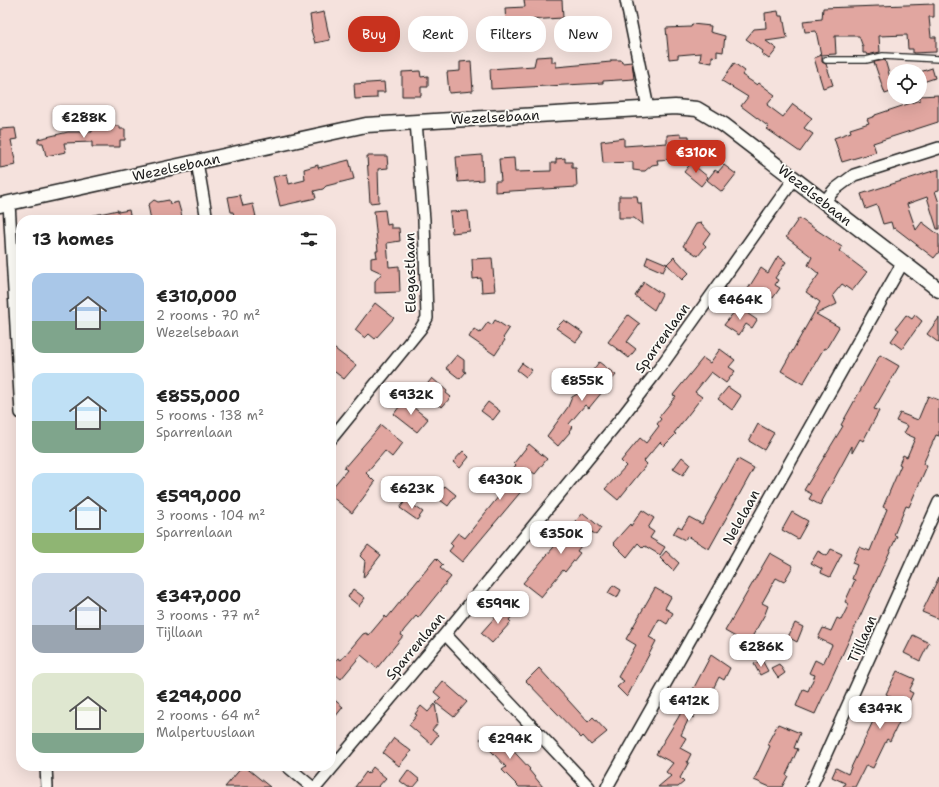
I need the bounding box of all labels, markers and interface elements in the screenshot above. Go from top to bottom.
chip: Buy [348,16,400,52]
chip: Rent [408,16,468,52]
chip: Filters [476,16,546,52]
chip: New [554,16,612,52]
map controls [887,64,927,104]
button: locate [887,64,927,104]
pin: €288K [56,105,112,139]
street label: Wezelsebaan [450,106,540,128]
text: €288K [61,109,107,126]
pin: €310K [668,140,724,174]
text: €310K [675,144,717,161]
street label: Wezelsebaan [130,149,222,185]
street label: Wezelsebaan [774,160,856,230]
text: 13 homes [32,228,114,250]
icon: filters [298,228,320,250]
street label: Elegastlaan [400,232,420,313]
text: €310,000 [156,285,237,307]
pin: €464K [712,287,768,321]
icon: home [64,289,112,337]
text: €464K [717,291,763,308]
street label: Sparrenlaan [631,299,694,377]
text: 2 rooms · 70 m² [156,307,260,324]
text: Wezelsebaan [156,324,239,341]
pin: €855K [554,368,610,402]
text: €855K [560,372,604,389]
pin: €932K [383,382,439,416]
text: €855,000 [156,385,240,407]
text: €932K [389,386,433,403]
icon: home [64,389,112,437]
text: 5 rooms · 138 m² [156,407,264,424]
text: Sparrenlaan [156,424,232,441]
pin: €430K [472,467,528,501]
text: €430K [478,471,522,488]
pin: €623K [384,476,440,510]
text: €623K [390,480,434,497]
text: €599,000 [156,485,241,507]
street label: Nelelaan [719,486,764,548]
icon: home [64,489,112,537]
text: 3 rooms · 104 m² [156,507,265,524]
pin: €350K [533,521,589,555]
text: Sparrenlaan [156,524,232,541]
text: €350K [539,525,583,542]
text: €347,000 [156,585,241,607]
icon: home [64,589,112,637]
pin: €599K [470,591,526,625]
text: €599K [476,595,520,612]
text: 3 rooms · 77 m² [156,607,260,624]
street label: Sparrenlaan [382,608,449,683]
street label: Tijllaan [844,612,881,666]
text: Tijllaan [156,624,203,641]
pin: €286K [733,634,789,668]
text: €286K [738,638,784,655]
text: €294,000 [156,685,242,707]
pin: €412K [661,688,717,722]
icon: home [64,689,112,737]
text: €412K [669,692,709,709]
pin: €347K [852,696,908,730]
text: €347K [858,700,902,717]
text: 2 rooms · 64 m² [156,707,260,724]
text: Malpertuuslaan [156,724,255,741]
pin: €294K [482,726,538,760]
text: €294K [488,730,532,747]

